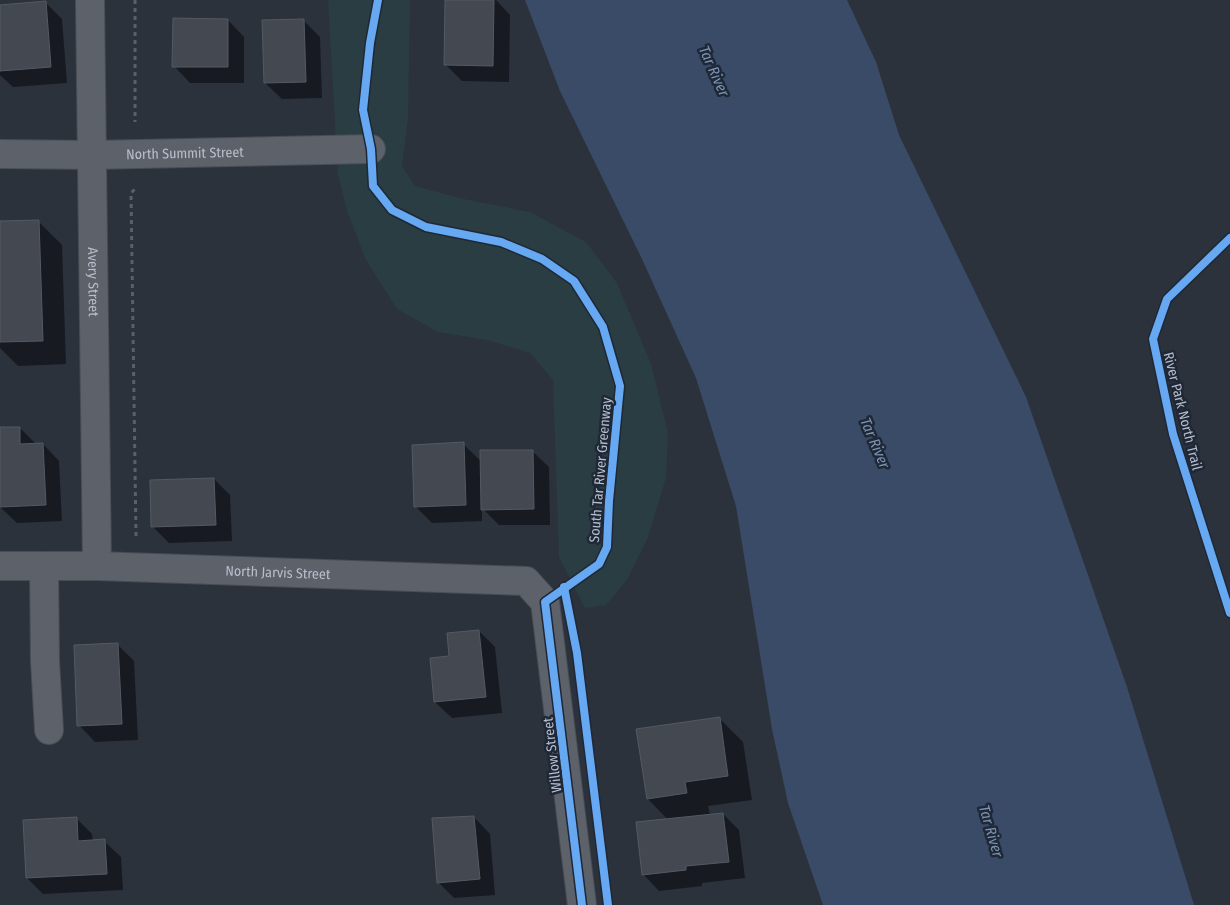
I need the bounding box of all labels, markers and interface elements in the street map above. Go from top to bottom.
water label: Tar River [695,43,733,100]
street label: North Summit Street [126,144,244,163]
street label: Avery Street [84,247,102,317]
street label: River Park North Trail [1160,350,1205,472]
street label: South Tar River Greenway [586,396,615,543]
water label: Tar River [856,415,894,472]
street label: North Jarvis Street [225,562,331,583]
street label: Willow Street [539,716,566,793]
water label: Tar River [975,803,1007,860]

